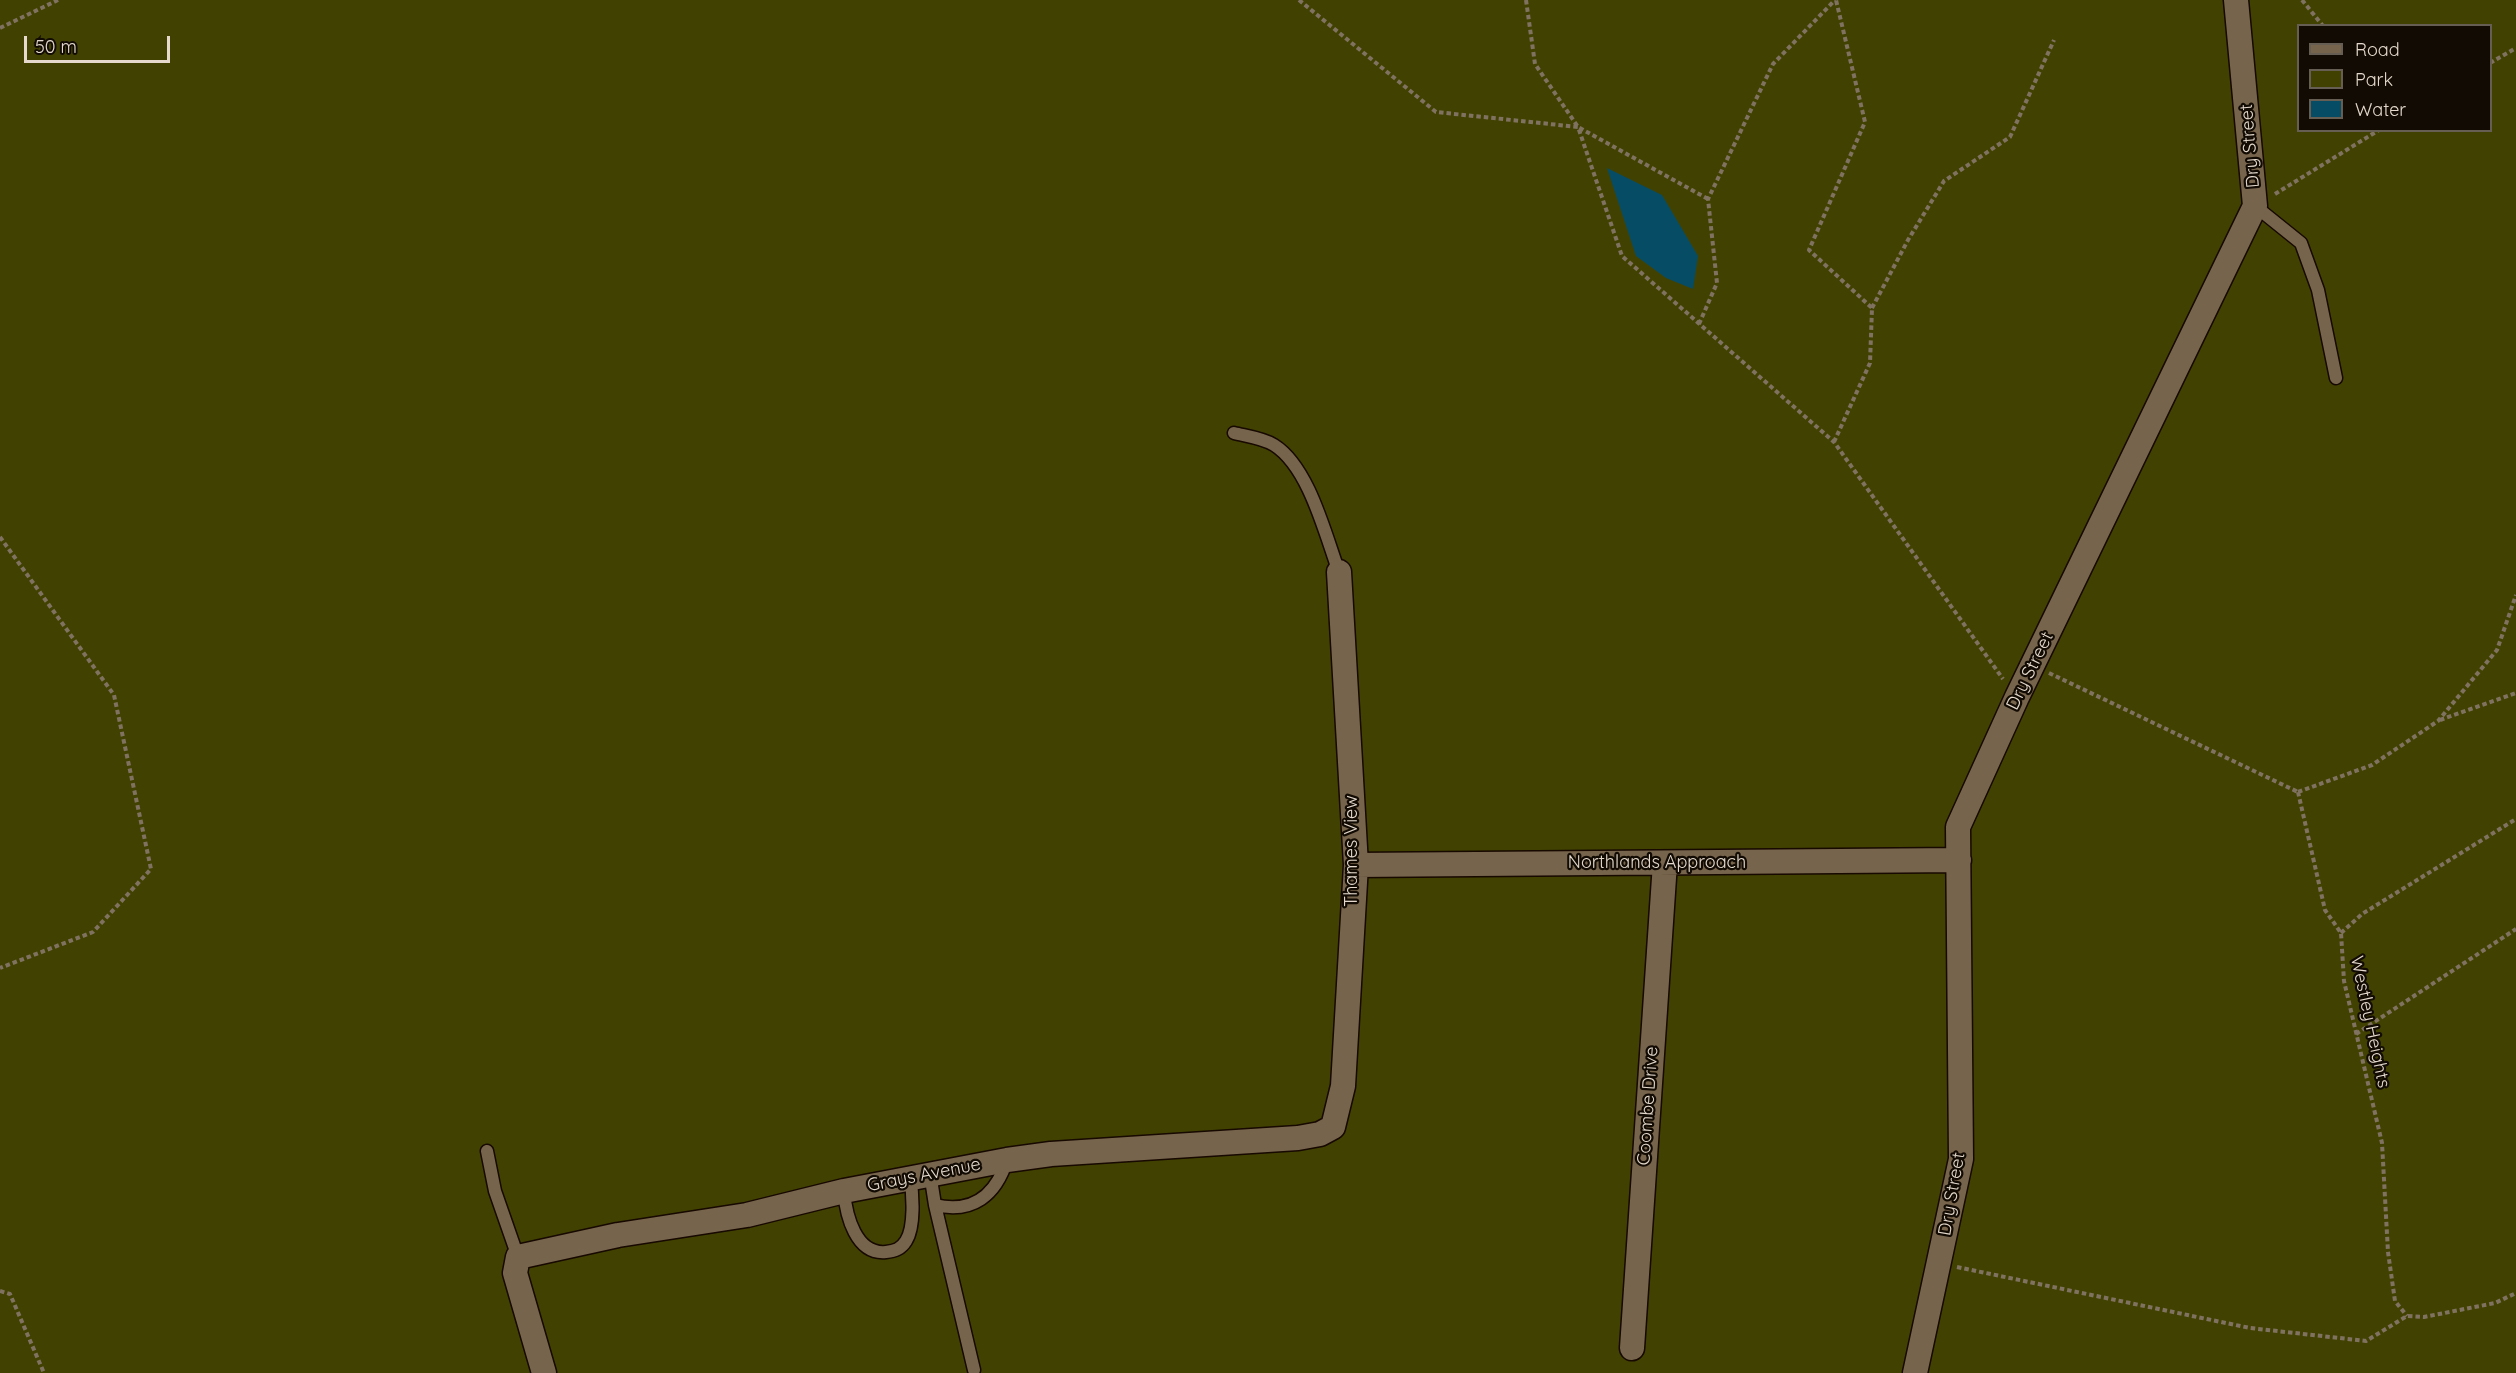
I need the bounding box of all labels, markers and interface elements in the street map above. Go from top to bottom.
scale bar [27,24,172,62]
legend [2297,24,2492,132]
text: 50 m [35,35,77,58]
text: Road [2355,38,2400,61]
text: Park [2355,68,2393,91]
text: Water [2355,98,2406,121]
street label: Dry Street [2236,103,2264,189]
street label: Dry Street [2002,628,2058,714]
street label: Thames View [1341,795,1363,907]
street label: Northlands Approach [1568,852,1746,874]
street label: Westley Heights [2345,954,2395,1090]
street label: Coombe Drive [1633,1046,1663,1166]
street label: Dry Street [1934,1151,1970,1237]
street label: Grays Avenue [865,1153,983,1197]

